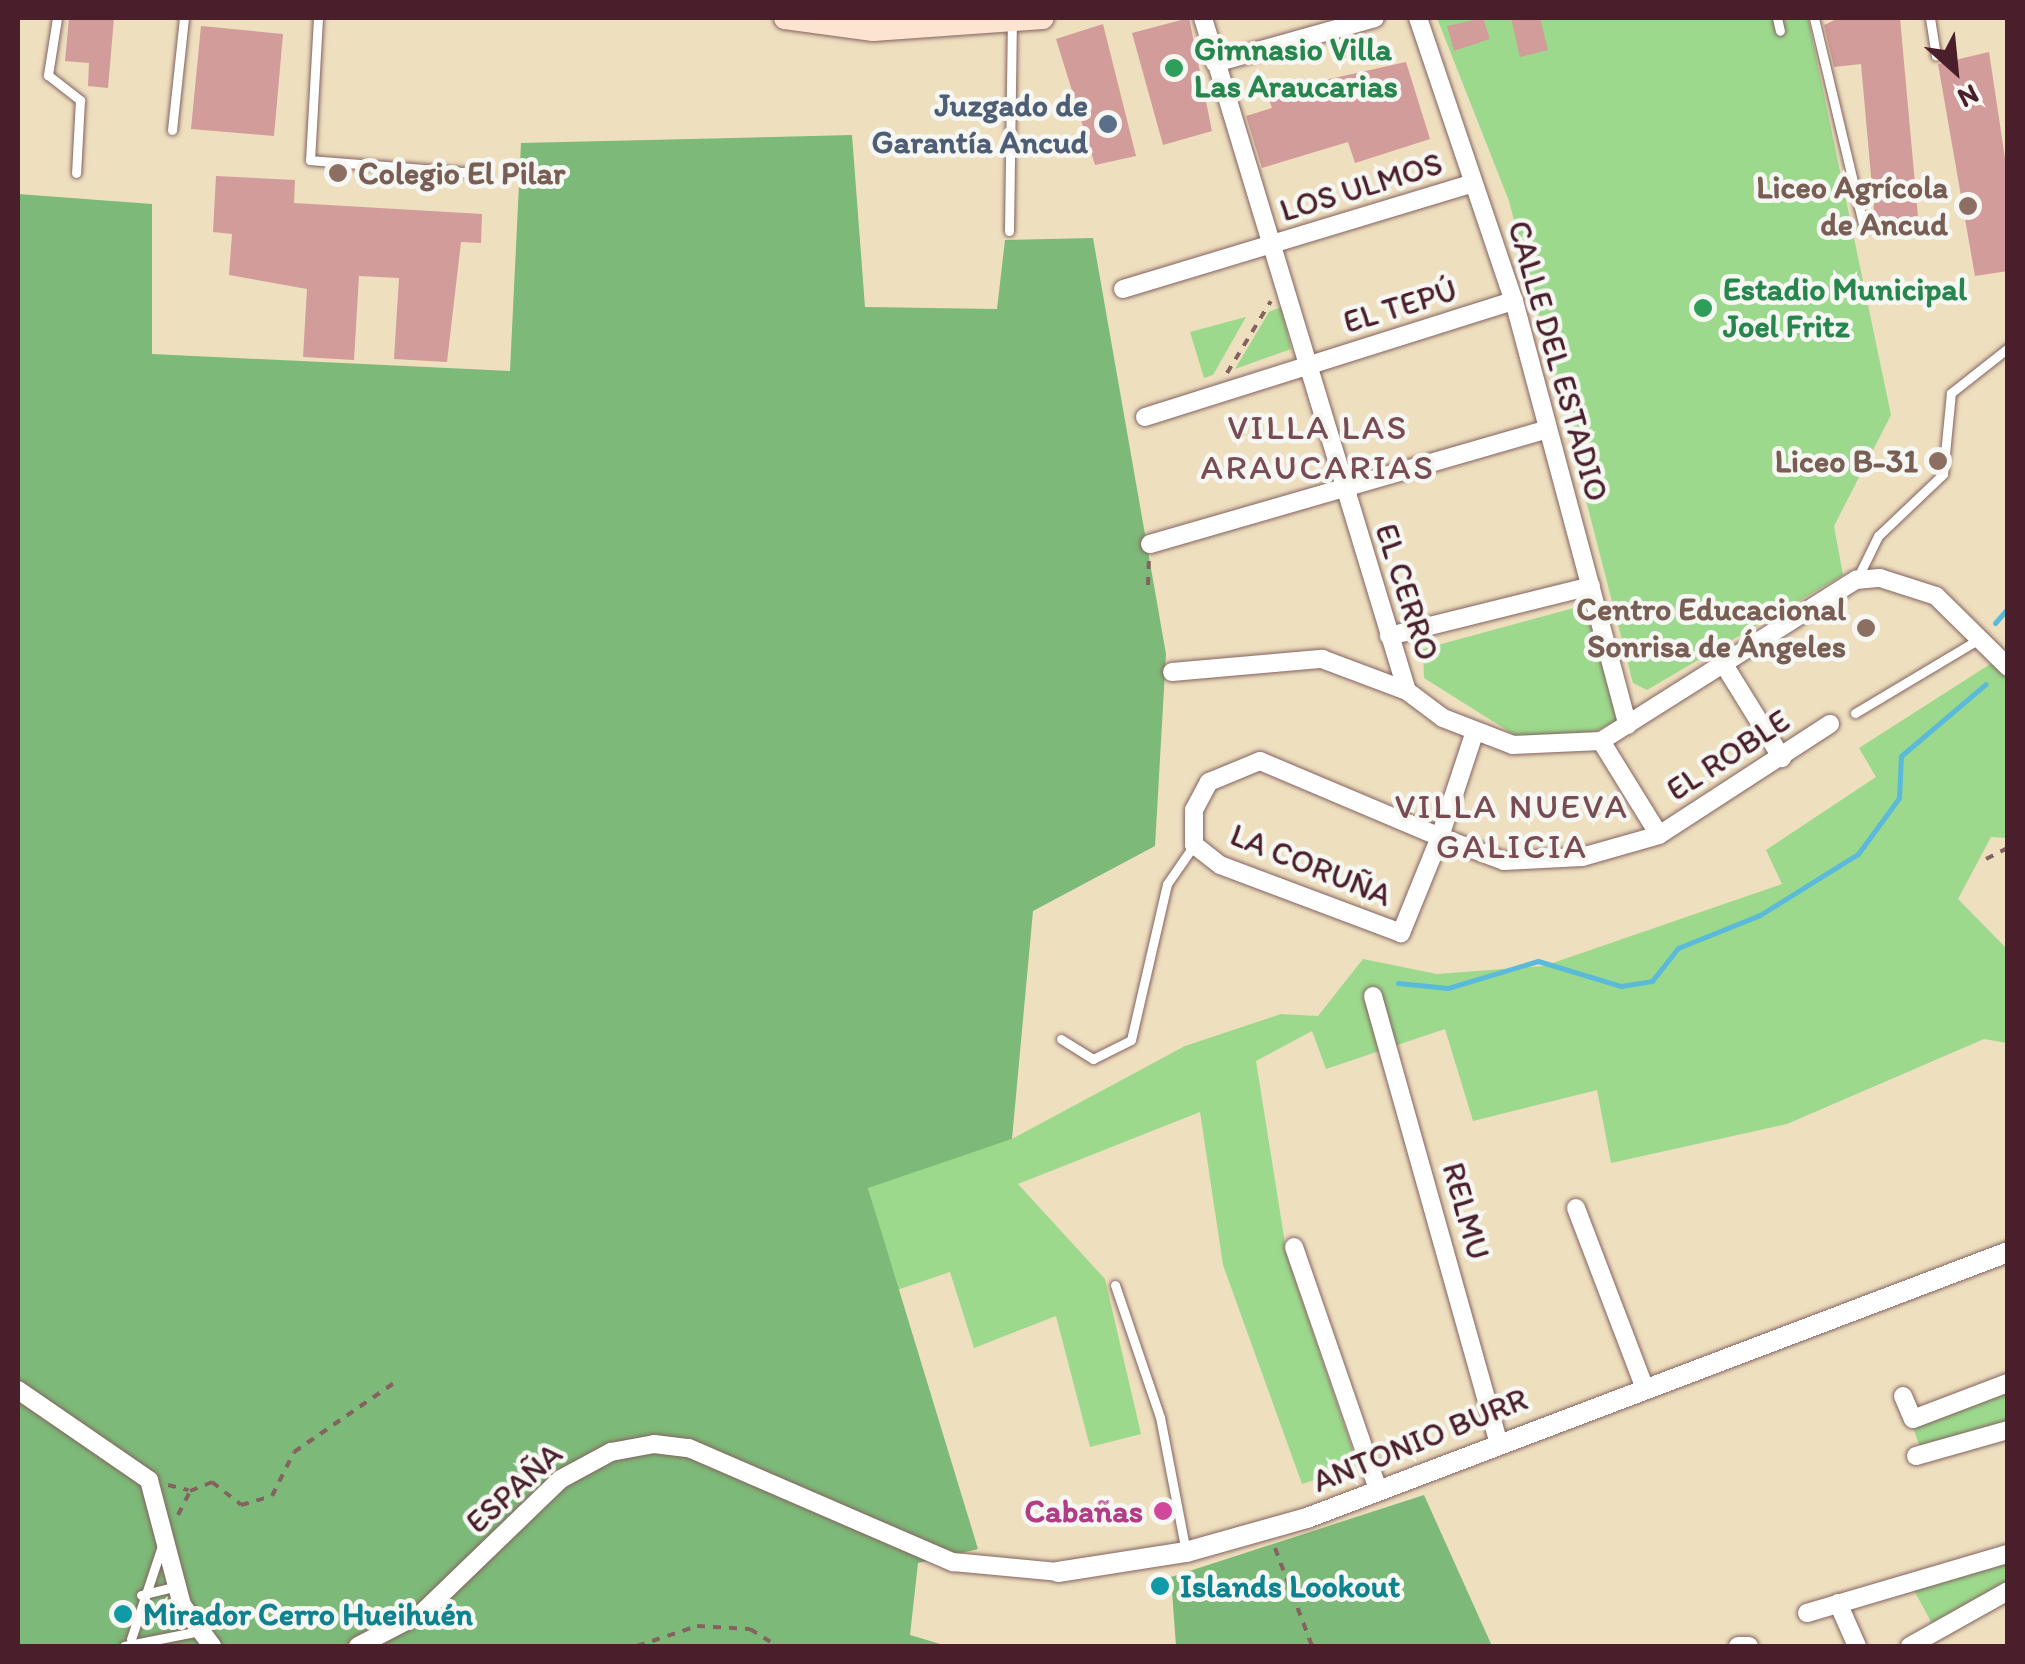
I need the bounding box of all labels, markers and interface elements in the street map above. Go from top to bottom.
north arrow [1905,20,2005,120]
place label: Gimnasio Villa Las Araucarias [1194,31,1398,106]
marker: Gimnasio Villa Las Araucarias [1163,57,1185,79]
text: N [1952,77,1985,116]
place label: Juzgado de Garantía Ancud [871,87,1088,162]
marker: Juzgado de Garantía Ancud [1097,113,1119,135]
street label: LOS ULMOS [1275,144,1447,230]
place label: Colegio El Pilar [358,154,564,192]
marker: Colegio El Pilar [327,162,349,184]
place label: Liceo Agrícola de Ancud [1757,169,1948,244]
marker: Liceo Agrícola de Ancud [1957,195,1979,217]
street label: CALLE DEL ESTADIO [1499,216,1617,506]
street label: EL TEPÚ [1339,271,1461,341]
place label: Estadio Municipal Joel Fritz [1723,271,1967,346]
marker: Estadio Municipal Joel Fritz [1692,297,1714,319]
district label: VILLA LAS ARAUCARIAS [1202,406,1434,488]
place label: Liceo B-31 [1774,442,1918,480]
marker: Liceo B-31 [1927,450,1949,472]
street label: EL CERRO [1367,519,1447,665]
place label: Centro Educacional Sonrisa de Ángeles [1578,591,1846,666]
marker: Centro Educacional Sonrisa de Ángeles [1855,617,1877,639]
street label: EL ROBLE [1660,701,1796,809]
district label: VILLA NUEVA GALICIA [1394,785,1630,867]
street label: LA CORUÑA [1225,815,1397,915]
street label: RELMU [1434,1158,1498,1264]
street label: ANTONIO BURR [1307,1379,1533,1501]
street label: ESPAÑA [458,1435,570,1541]
place label: Cabañas [1024,1492,1143,1530]
marker: Cabañas [1152,1500,1174,1522]
place label: Islands Lookout [1180,1567,1400,1605]
marker: Islands Lookout [1149,1575,1171,1597]
place label: Mirador Cerro Hueihuén [143,1595,473,1633]
marker: Mirador Cerro Hueihuén [112,1603,134,1625]

